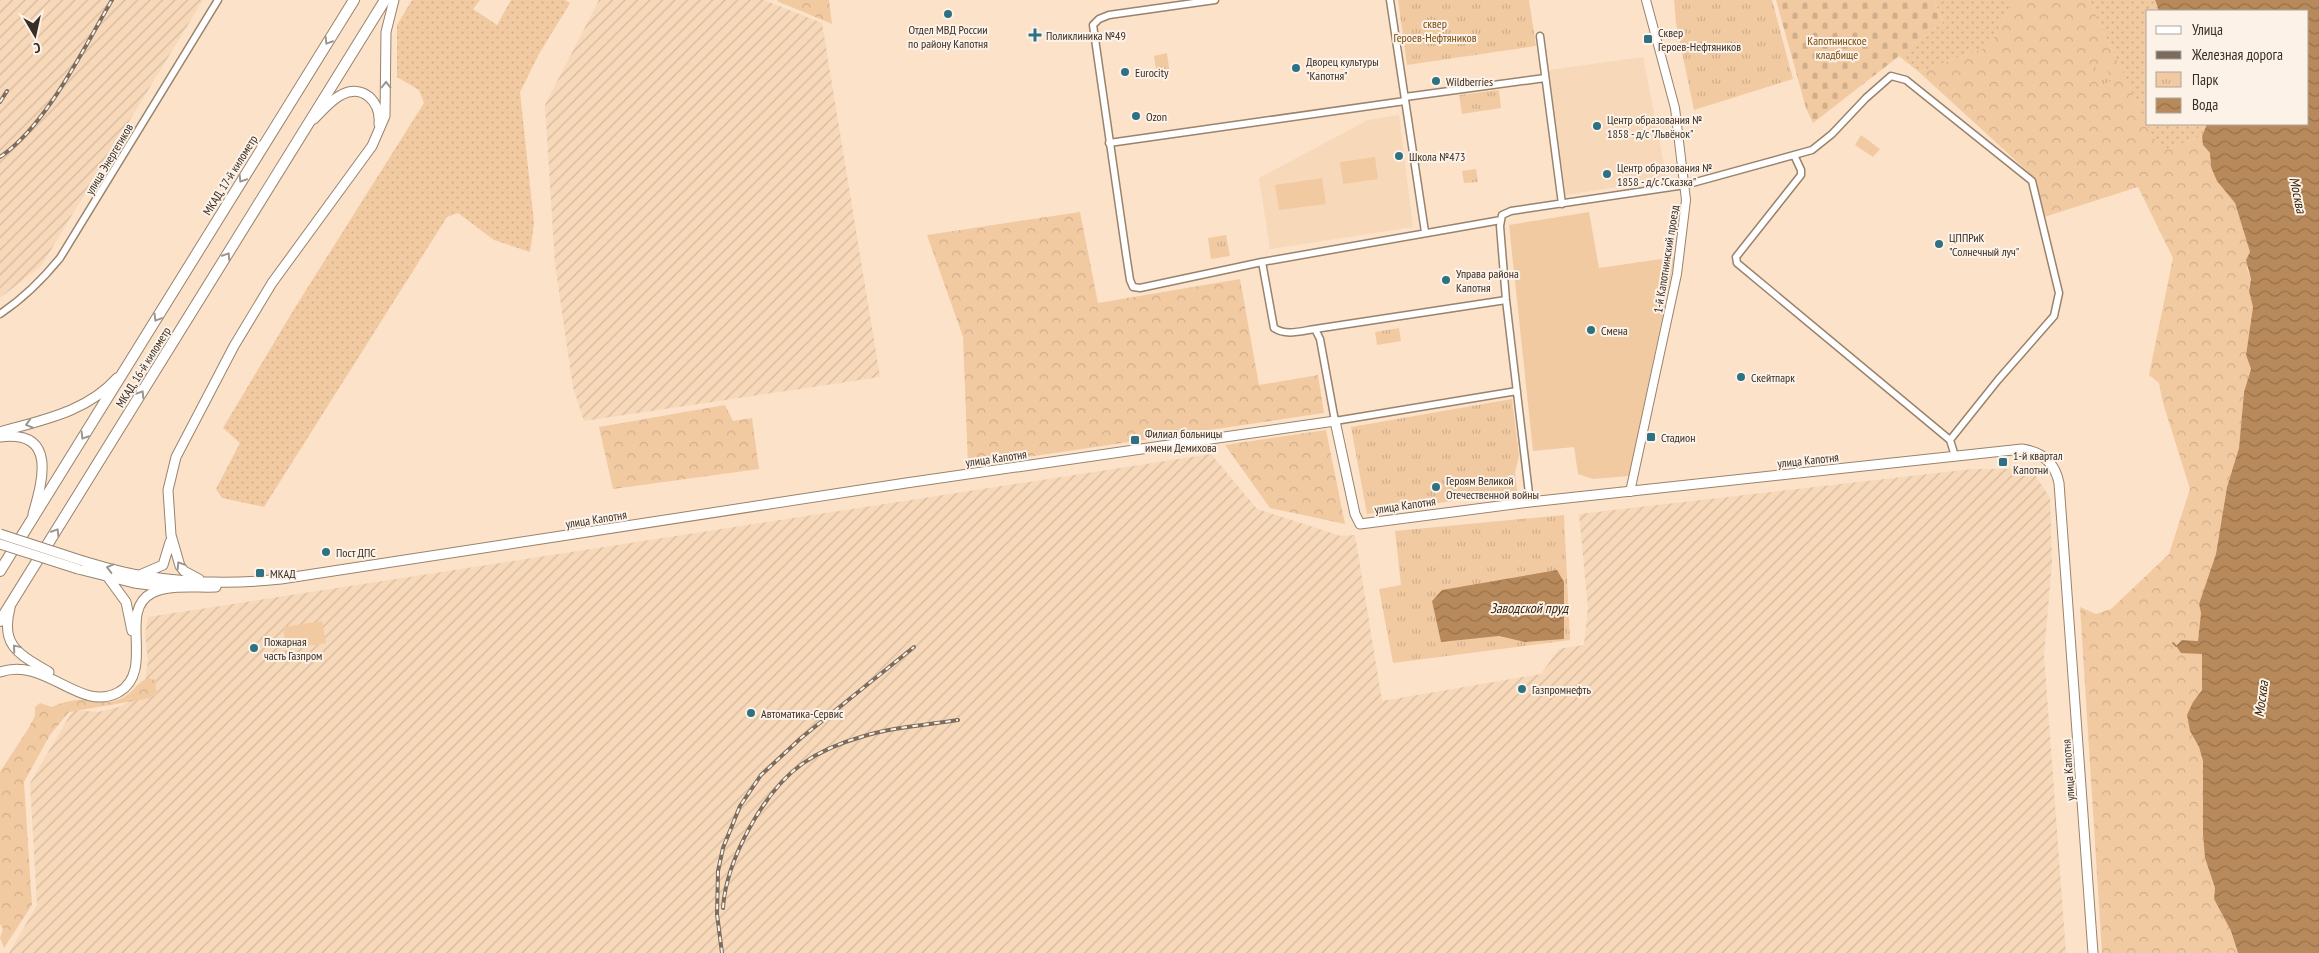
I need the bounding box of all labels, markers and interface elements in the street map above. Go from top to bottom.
marker: Отдел МВД России по району Капотня [942,8,954,20]
north arrow [10,10,60,60]
legend [2146,10,2309,125]
park label: сквер Героев-Нефтяников [1393,16,1477,45]
text: Улица [2192,20,2223,39]
place label: Отдел МВД России по району Капотня [908,22,988,51]
place label: Сквер Героев-Нефтяников [1658,25,1741,54]
marker: Поликлиника №49 [1028,28,1042,42]
place label: Поликлиника №49 [1046,28,1126,43]
marker: Сквер Героев-Нефтяников [1642,33,1654,45]
park label: Капотнинское кладбище [1807,33,1867,62]
one-way arrow [325,36,335,45]
text: С [32,38,42,57]
text: Железная дорога [2191,45,2283,64]
place label: Дворец культуры "Капотня" [1306,54,1379,83]
marker: Дворец культуры "Капотня" [1290,62,1302,74]
place label: Eurocity [1135,65,1169,80]
marker: Eurocity [1119,66,1131,78]
text: Парк [2192,70,2218,89]
place label: Wildberries [1446,74,1493,89]
marker: Wildberries [1430,75,1442,87]
one-way arrow [381,81,391,89]
text: Вода [2192,95,2218,114]
place label: Ozon [1146,109,1167,124]
marker: Ozon [1130,110,1142,122]
place label: Центр образования № 1858 - д/с "Львёнок" [1607,112,1702,141]
marker: Центр образования № 1858 - д/с "Львёнок" [1591,120,1603,132]
street label: улица Энергетиков [82,121,136,197]
street label: МКАД, 17-й километр [199,132,261,218]
place label: Школа №473 [1409,149,1465,164]
marker: Школа №473 [1393,150,1405,162]
place label: Центр образования № 1858 - д/с "Сказка" [1617,160,1712,189]
marker: Центр образования № 1858 - д/с "Сказка" [1601,168,1613,180]
one-way arrow [239,174,249,183]
water label: Москва [2285,175,2311,216]
street label: 1-й Капотнинский проезд [1650,203,1682,314]
place label: ЦППРиК "Солнечный луч" [1949,230,2019,259]
marker: ЦППРиК "Солнечный луч" [1933,238,1945,250]
one-way arrow [220,252,230,261]
place label: Управа района Капотня [1456,266,1519,295]
marker: Управа района Капотня [1440,274,1452,286]
one-way arrow [153,312,163,321]
place label: Смена [1601,323,1628,338]
street label: МКАД, 16-й километр [112,324,174,410]
marker: Смена [1585,324,1597,336]
place label: Скейтпарк [1751,370,1795,385]
marker: Скейтпарк [1735,371,1747,383]
one-way arrow [135,390,144,399]
one-way arrow [25,418,33,428]
place label: Филиал больницы имени Демихова [1145,426,1222,455]
one-way arrow [81,430,91,439]
place label: Стадион [1661,430,1695,445]
marker: Стадион [1645,431,1657,443]
marker: Филиал больницы имени Демихова [1129,434,1141,446]
street label: улица Капотня [964,446,1028,470]
place label: 1-й квартал Капотни [2013,448,2063,477]
street label: улица Капотня [1777,449,1840,471]
marker: 1-й квартал Капотни [1997,456,2009,468]
place label: Героям Великой Отечественной войны [1446,473,1539,502]
marker: Героям Великой Отечественной войны [1430,481,1442,493]
street label: улица Капотня [1373,493,1437,517]
street label: улица Капотня [564,507,628,531]
one-way arrow [49,528,59,537]
place label: Пост ДПС [336,545,376,560]
marker: Пост ДПС [320,546,332,558]
one-way arrow [177,561,187,570]
one-way arrow [105,563,114,574]
place label: МКАД [270,566,296,581]
marker: МКАД [254,567,266,579]
water label: Заводской пруд [1490,599,1569,617]
place label: Пожарная часть Газпром [264,634,322,663]
marker: Пожарная часть Газпром [248,642,260,654]
one-way arrow [12,644,21,653]
water label: Москва [2250,678,2272,718]
place label: Газпромнефть [1532,682,1591,697]
marker: Газпромнефть [1516,683,1528,695]
place label: Автоматика-Сервис [761,706,844,721]
marker: Автоматика-Сервис [745,707,757,719]
street label: улица Капотня [2058,738,2078,801]

